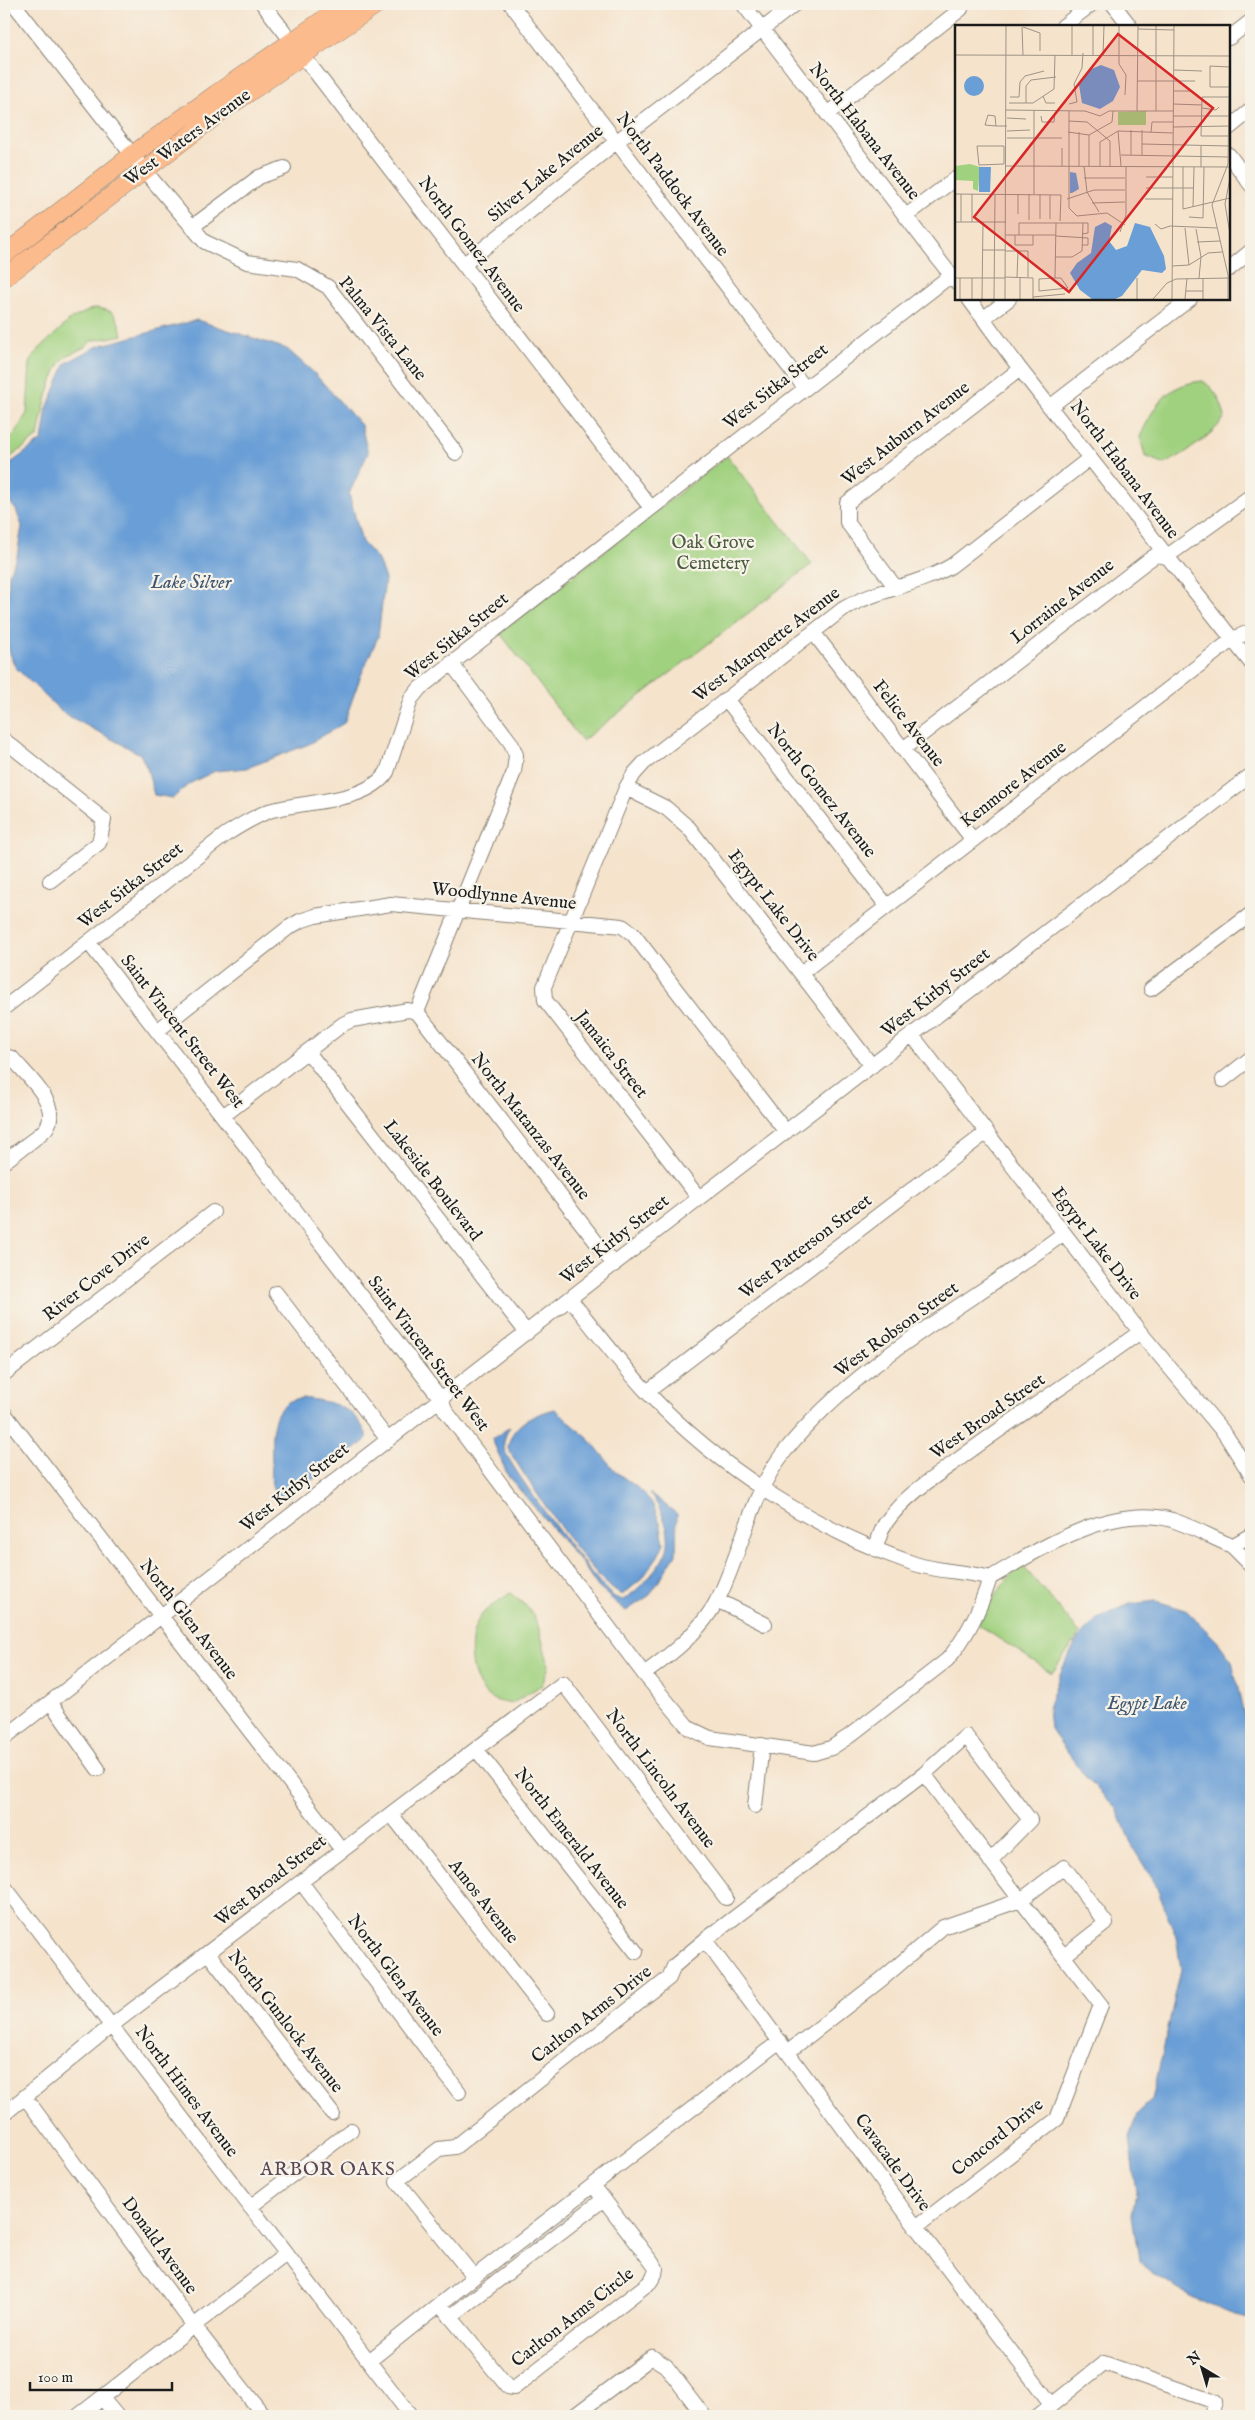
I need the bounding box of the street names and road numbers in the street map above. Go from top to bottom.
street label: North Habana Avenue [803,59,925,205]
street label: West Waters Avenue [120,84,256,192]
street label: North Paddock Avenue [610,108,734,262]
street label: Silver Lake Avenue [483,120,609,228]
street label: North Gomez Avenue [412,172,530,318]
street label: Palma Vista Lane [333,272,431,386]
street label: West Sitka Street [719,339,833,435]
street label: West Auburn Avenue [837,377,975,491]
street label: North Habana Avenue [1064,396,1184,544]
street label: Lorraine Avenue [1007,554,1119,650]
street label: West Marquette Avenue [689,582,845,708]
street label: West Sitka Street [400,588,514,686]
street label: Felice Avenue [867,676,949,772]
street label: North Gomez Avenue [761,719,881,863]
street label: Kenmore Avenue [956,736,1072,834]
street label: West Sitka Street [74,838,188,934]
street label: Egypt Lake Drive [722,845,824,967]
street label: Woodlynne Avenue [431,878,577,916]
street label: West Kirby Street [877,943,995,1043]
street label: Saint Vincent Street West [115,950,249,1114]
street label: Jamaica Street [568,1005,652,1104]
street label: North Matanzas Avenue [465,1049,595,1205]
street label: Lakeside Boulevard [378,1116,487,1246]
street label: Egypt Lake Drive [1046,1183,1146,1305]
street label: West Kirby Street [556,1190,674,1290]
street label: West Patterson Street [735,1190,877,1304]
street label: River Cove Drive [39,1229,155,1327]
street label: Saint Vincent Street West [362,1272,494,1436]
street label: West Robson Street [830,1277,964,1383]
street label: West Broad Street [926,1369,1050,1465]
street label: West Kirby Street [236,1438,354,1538]
street label: North Glen Avenue [134,1555,242,1685]
street label: North Lincoln Avenue [600,1705,720,1853]
street label: North Emerald Avenue [509,1764,633,1914]
street label: West Broad Street [211,1830,331,1932]
street label: Amos Avenue [442,1854,523,1949]
street label: North Glen Avenue [342,1910,448,2042]
street label: North Gunlock Avenue [222,1946,348,2098]
street label: Carlton Arms Drive [527,1961,657,2069]
street label: North Himes Avenue [129,2022,243,2162]
street label: Concord Drive [947,2094,1049,2182]
street label: Cavacade Drive [849,2110,935,2216]
street label: Donald Avenue [116,2193,202,2299]
street label: Carlton Arms Circle [507,2263,639,2373]

